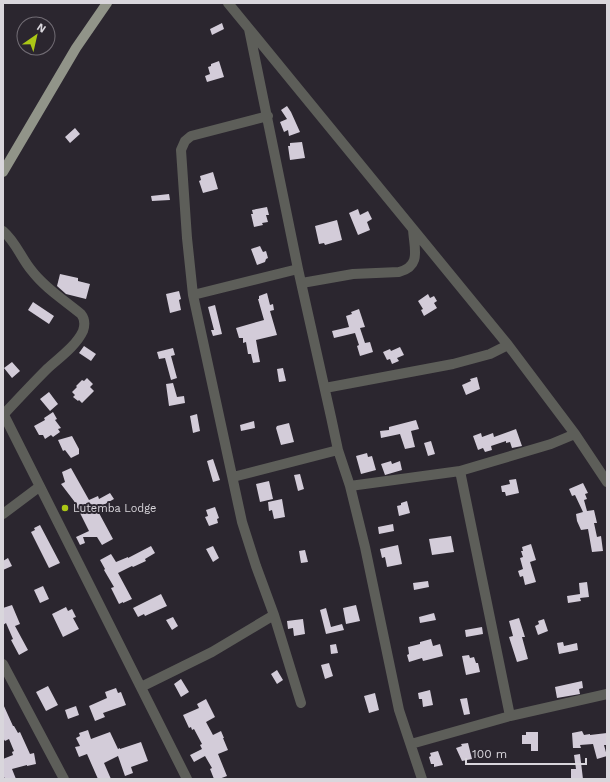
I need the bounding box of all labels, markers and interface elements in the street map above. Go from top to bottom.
north arrow [16,16,56,56]
text: N [34,20,48,36]
place label: Lutemba Lodge [73,502,156,515]
marker: Lutemba Lodge [60,503,70,513]
scale bar [466,740,586,766]
text: 100 m [472,747,507,761]

